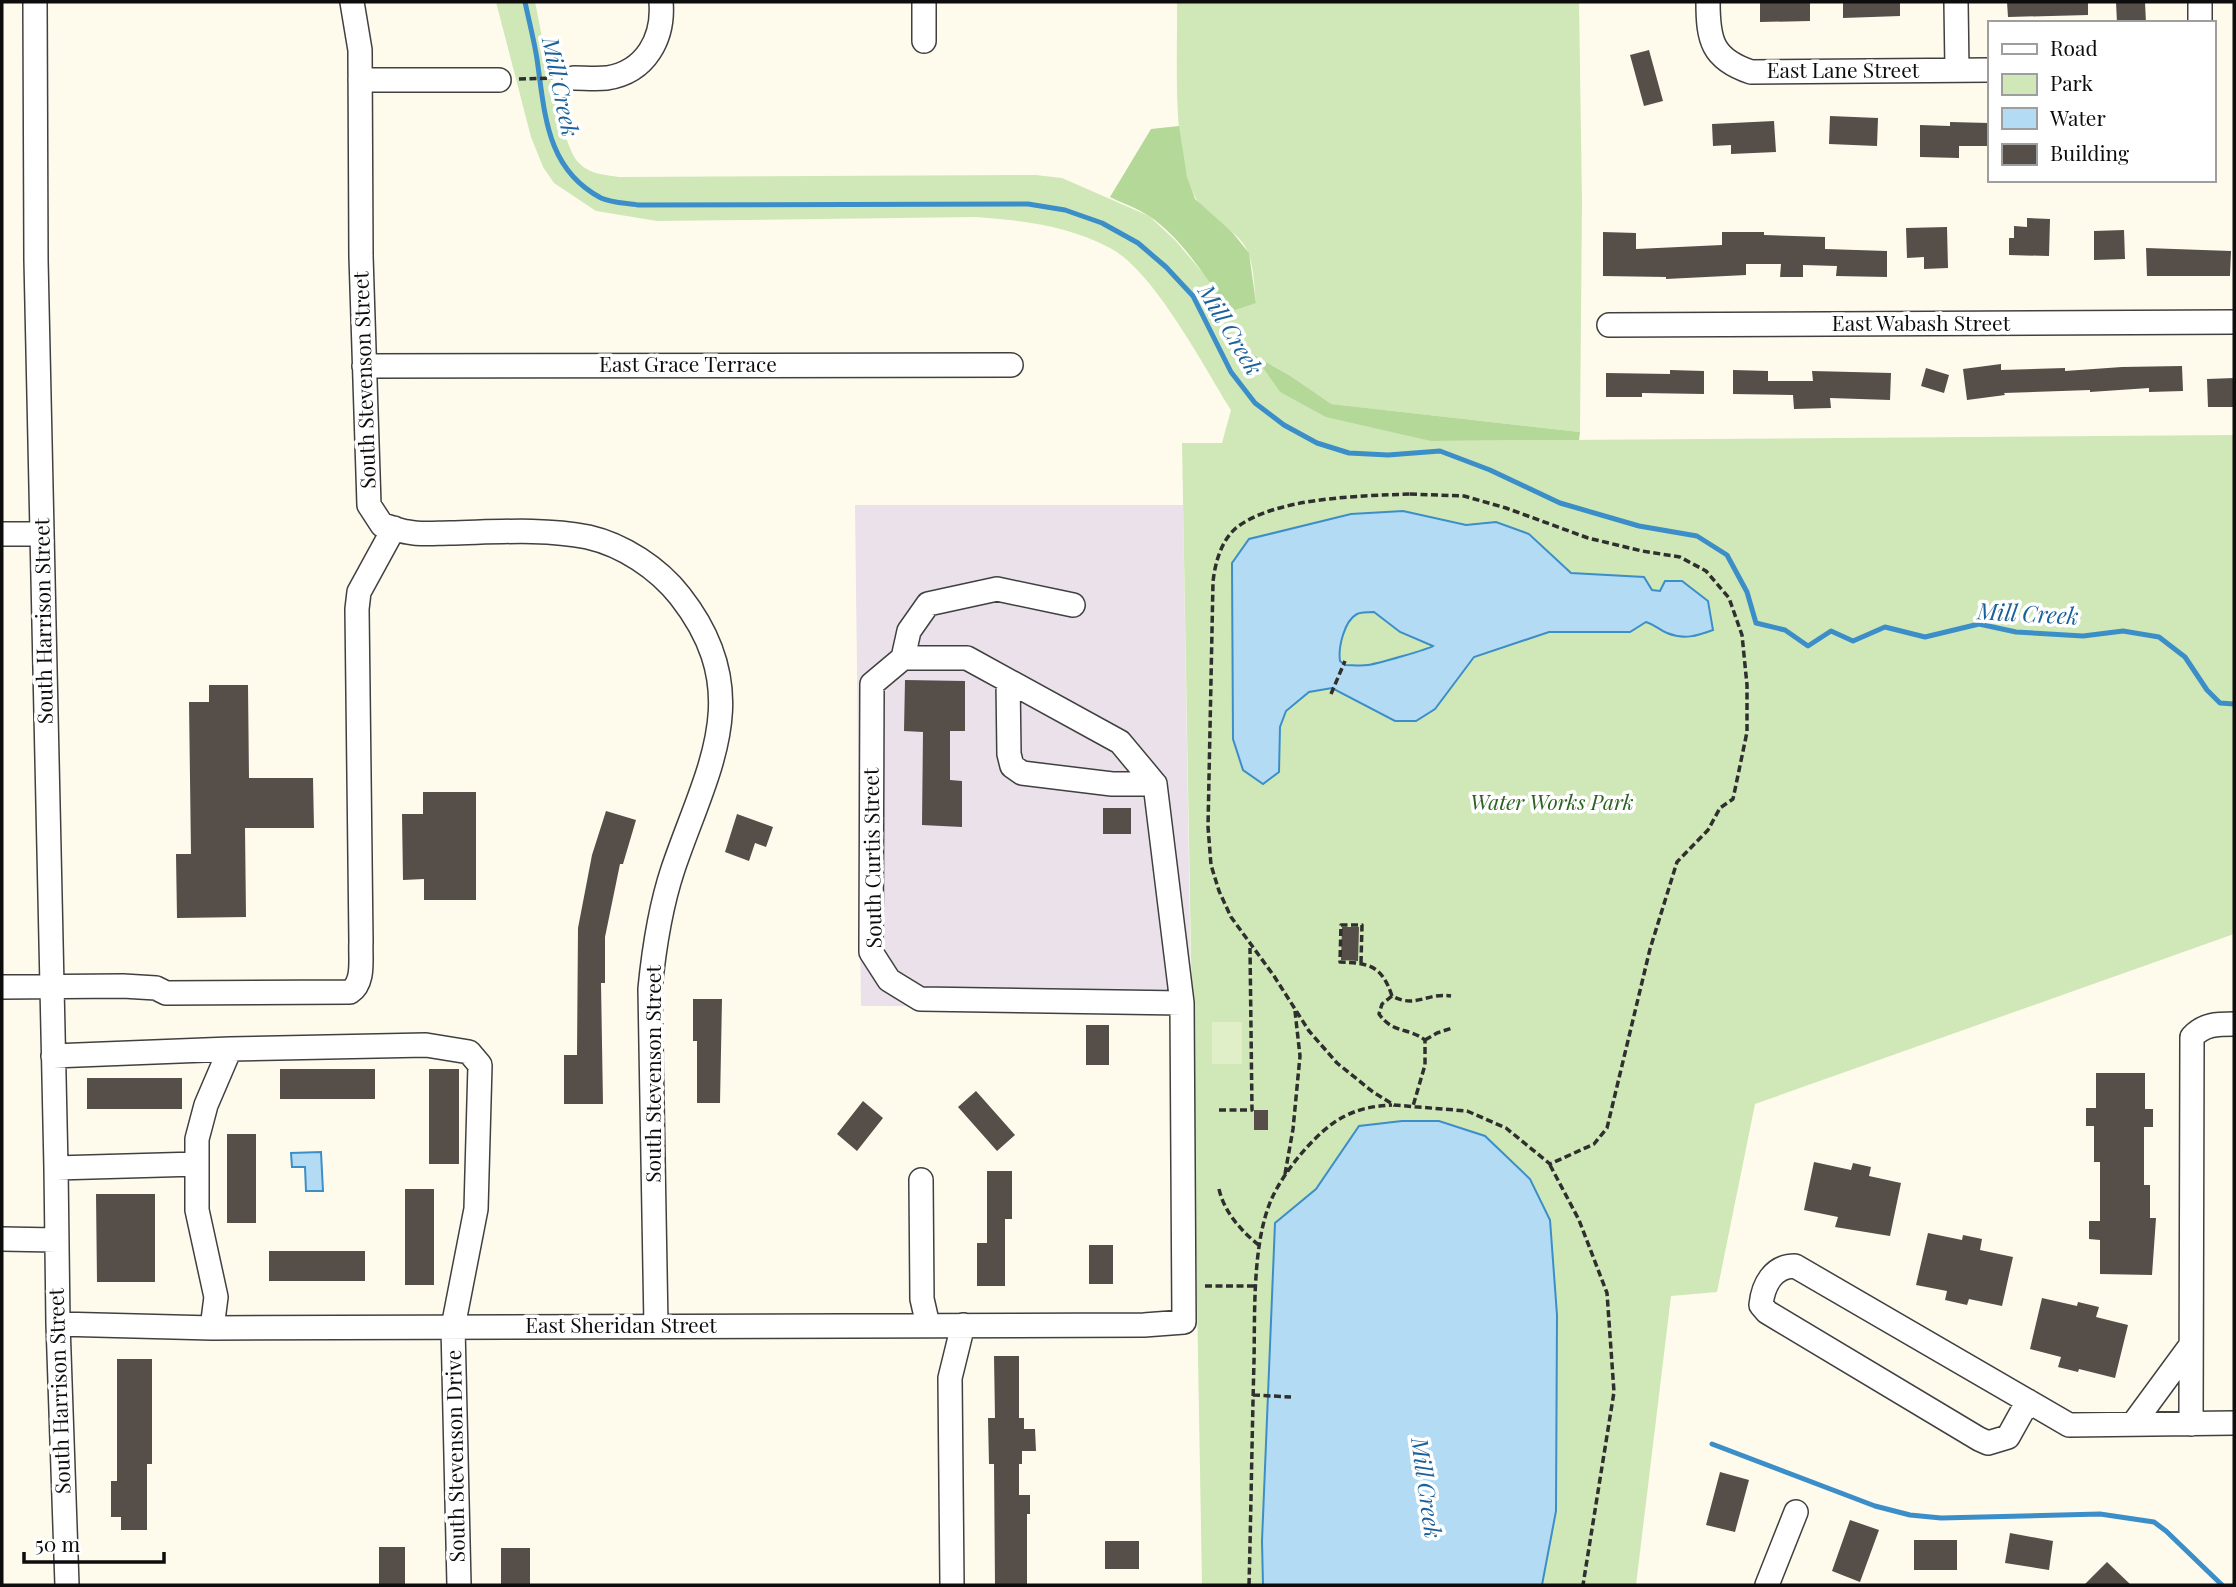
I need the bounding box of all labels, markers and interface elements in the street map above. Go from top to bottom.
legend [1988,21,2215,182]
water label: Mill Creek [536,33,587,140]
text: Road [2050,33,2098,61]
street label: East Lane Street [1767,55,1920,83]
text: Park [2050,68,2094,96]
text: Water [2049,103,2106,131]
text: Building [2050,138,2129,166]
street label: South Stevenson Street [345,270,381,489]
water label: Mill Creek [1191,277,1271,381]
street label: East Wabash Street [1832,308,2011,336]
street label: East Grace Terrace [599,349,777,377]
street label: South Harrison Street [26,517,58,724]
water label: Mill Creek [1976,594,2080,631]
street label: South Curtis Street [855,767,887,949]
park label: Water Works Park [1470,787,1634,815]
street label: South Stevenson Street [638,965,666,1183]
street label: South Harrison Street [40,1287,76,1495]
street label: East Sheridan Street [525,1310,717,1338]
street label: South Stevenson Drive [438,1349,470,1563]
water label: Mill Creek [1405,1435,1450,1540]
scale bar [24,1520,164,1564]
text: 50 m [35,1529,81,1557]

